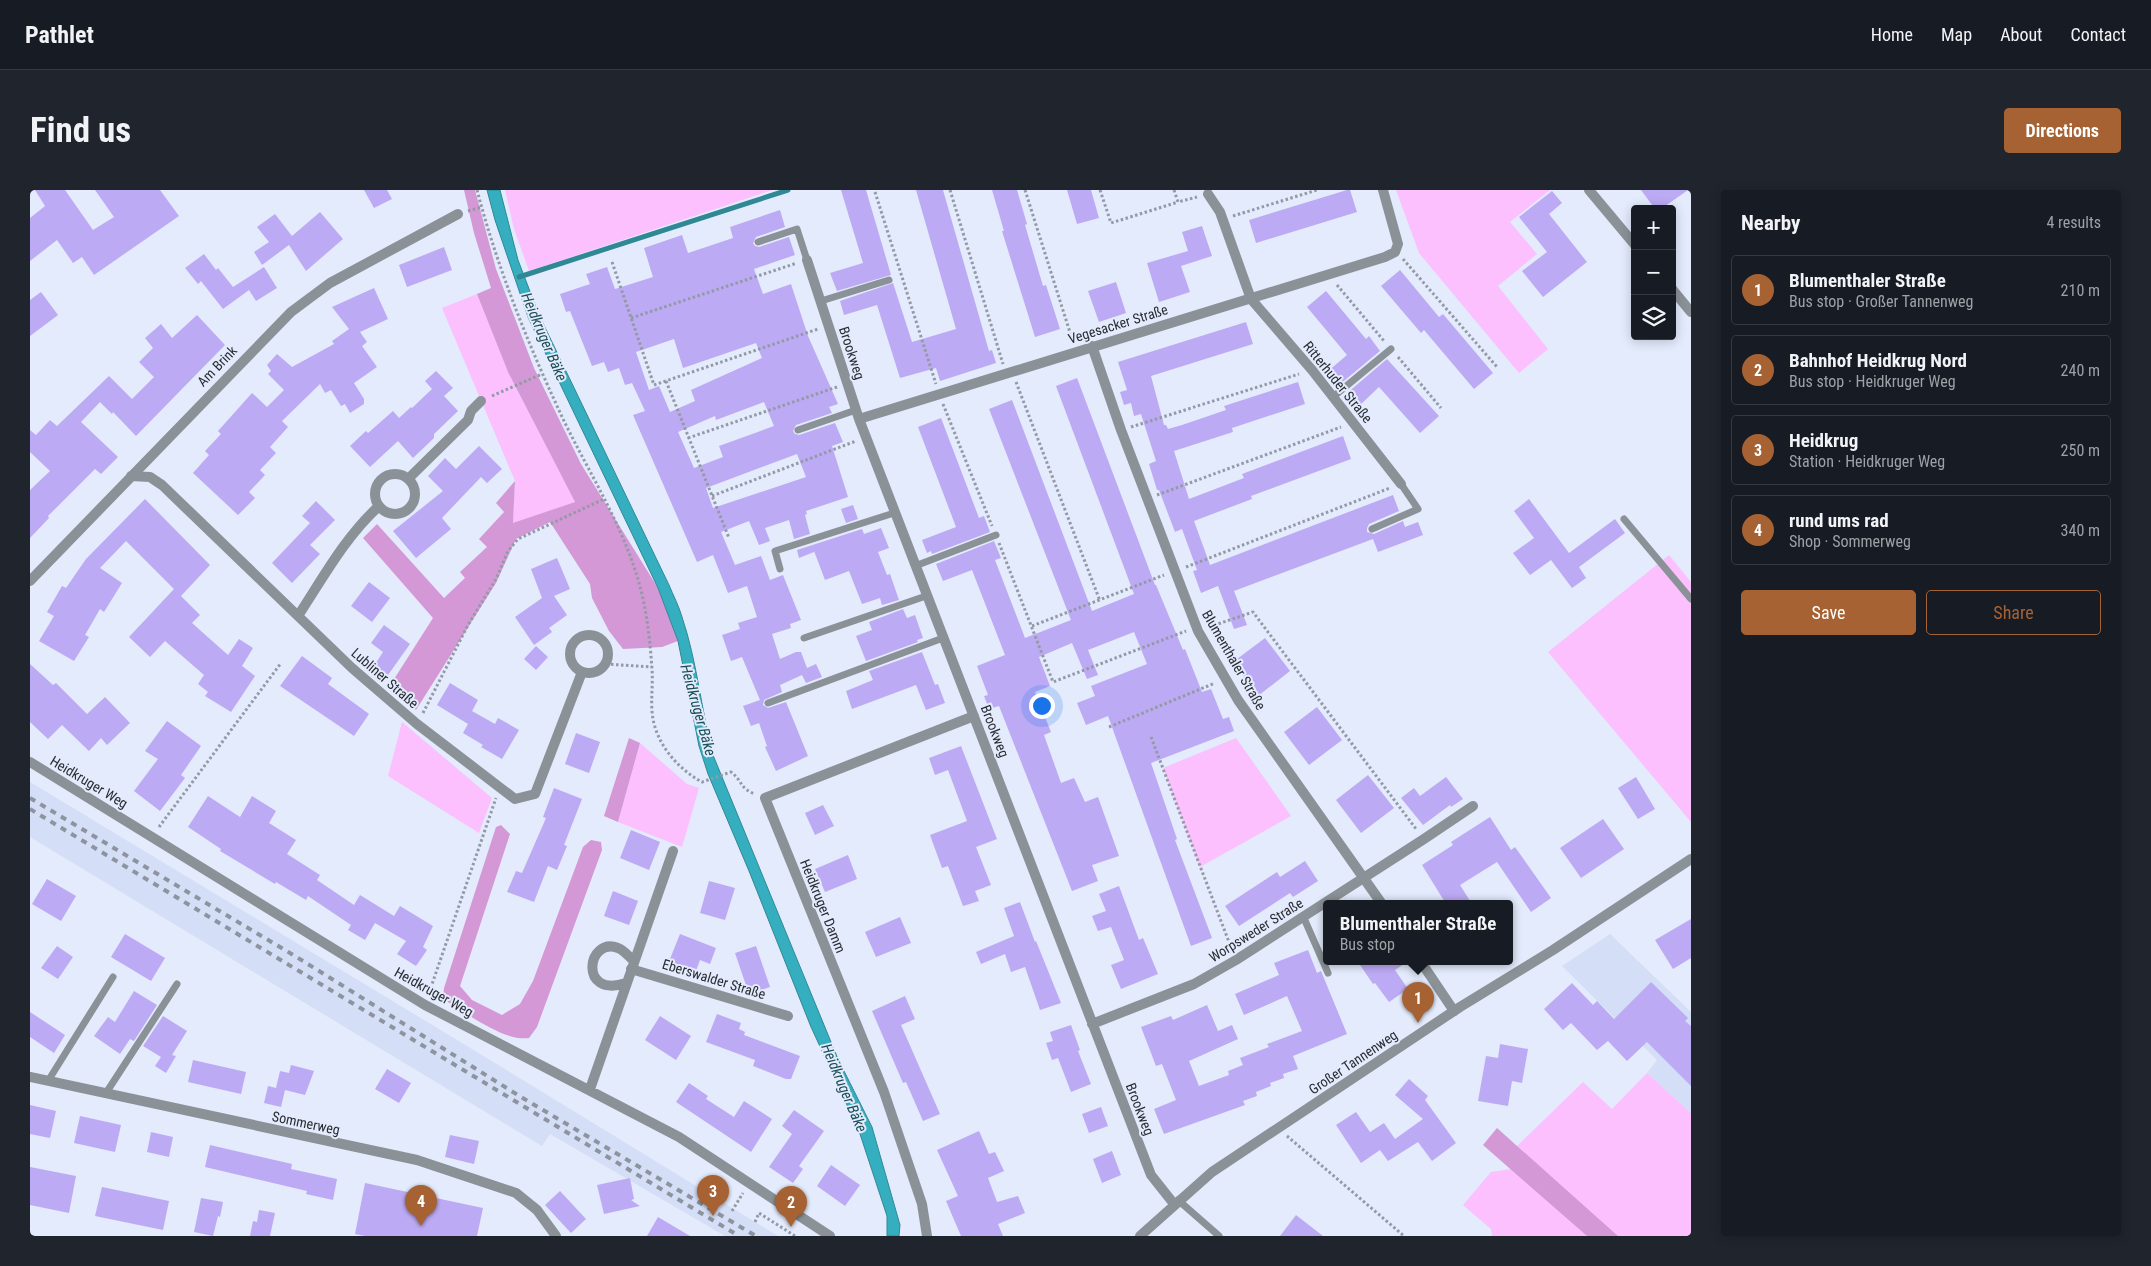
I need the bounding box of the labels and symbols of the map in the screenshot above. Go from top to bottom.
water label: Heidkruger Bäke [517,290,571,384]
street label: Vegesacker Straße [1066,301,1170,347]
street label: Brookweg [836,325,868,381]
street label: Ritterhuder Straße [1300,338,1376,426]
street label: Am Brink [194,342,241,390]
street label: Blumenthaler Straße [1199,607,1269,713]
street label: Lubliner Straße [348,645,422,712]
water label: Heidkruger Bäke [676,662,720,758]
your location [1029,693,1055,719]
street label: Brookweg [978,703,1012,759]
street label: Heidkruger Weg [47,753,131,811]
street label: Heidkruger Damm [797,857,849,955]
street label: Worpsweder Straße [1206,894,1306,965]
street label: Eberswalder Straße [660,956,768,1002]
street label: Heidkruger Weg [392,964,476,1020]
pin: 1 [1402,982,1434,1023]
street label: Großer Tannenweg [1306,1027,1400,1097]
water label: Heidkruger Bäke [817,1041,871,1135]
street label: Brookweg [1123,1081,1157,1137]
street label: Sommerweg [271,1108,341,1138]
pin: 3 [697,1175,729,1216]
pin: 4 [405,1185,437,1226]
pin: 2 [775,1186,807,1227]

